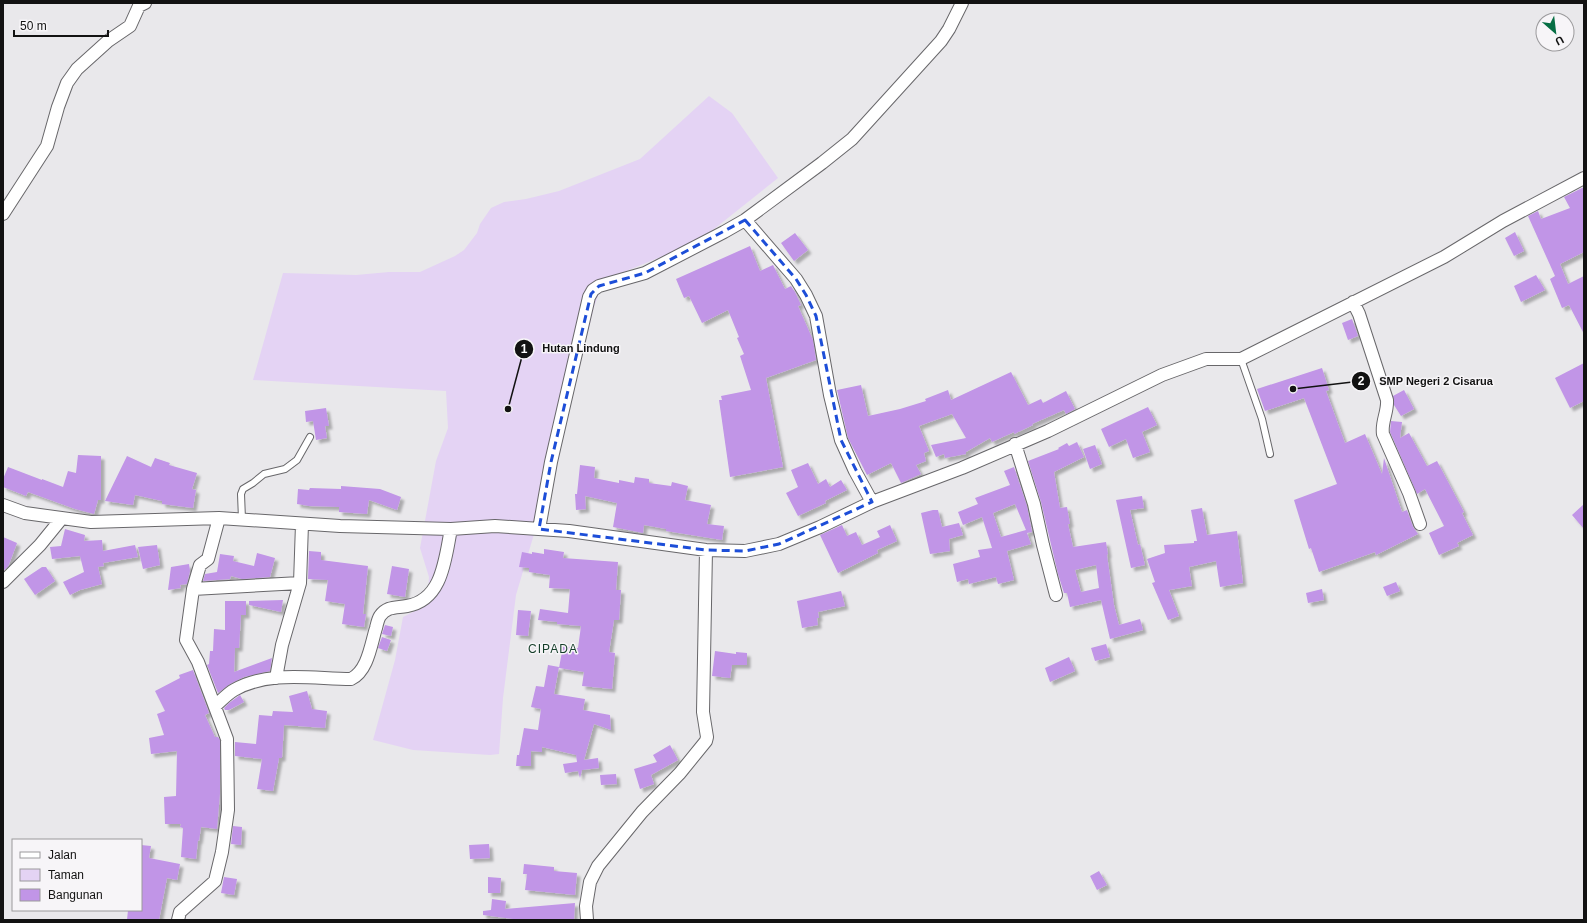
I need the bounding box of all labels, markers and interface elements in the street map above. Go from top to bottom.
scale bar [14,12,108,38]
north arrow [1535,12,1575,52]
text: 50 m [20,19,47,33]
text: U [1553,34,1566,48]
callout: Hutan Lindung [514,337,628,360]
text: 1 [521,342,528,356]
text: Hutan Lindung [542,342,620,354]
callout: SMP Negeri 2 Cisarua [1351,369,1501,392]
text: 2 [1358,374,1365,388]
text: SMP Negeri 2 Cisarua [1379,375,1494,387]
district label: CIPADA [528,642,578,656]
legend [12,839,142,911]
text: Jalan [48,848,77,862]
text: Taman [48,868,84,882]
text: Bangunan [48,888,103,902]

